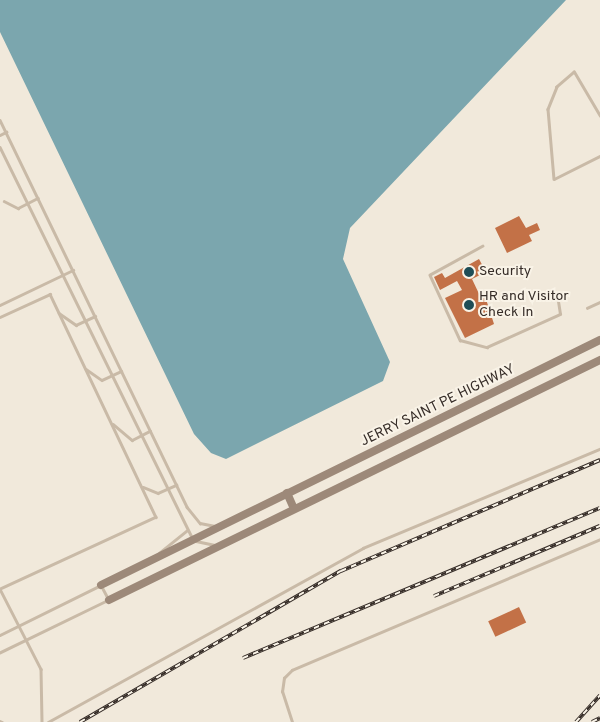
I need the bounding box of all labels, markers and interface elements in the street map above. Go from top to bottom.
place label: Security [479,264,531,280]
marker: Security [463,266,475,278]
place label: HR and Visitor Check In [479,289,569,322]
marker: HR and Visitor Check In [463,299,475,311]
street label: JERRY SAINT PE HIGHWAY [358,361,518,451]

